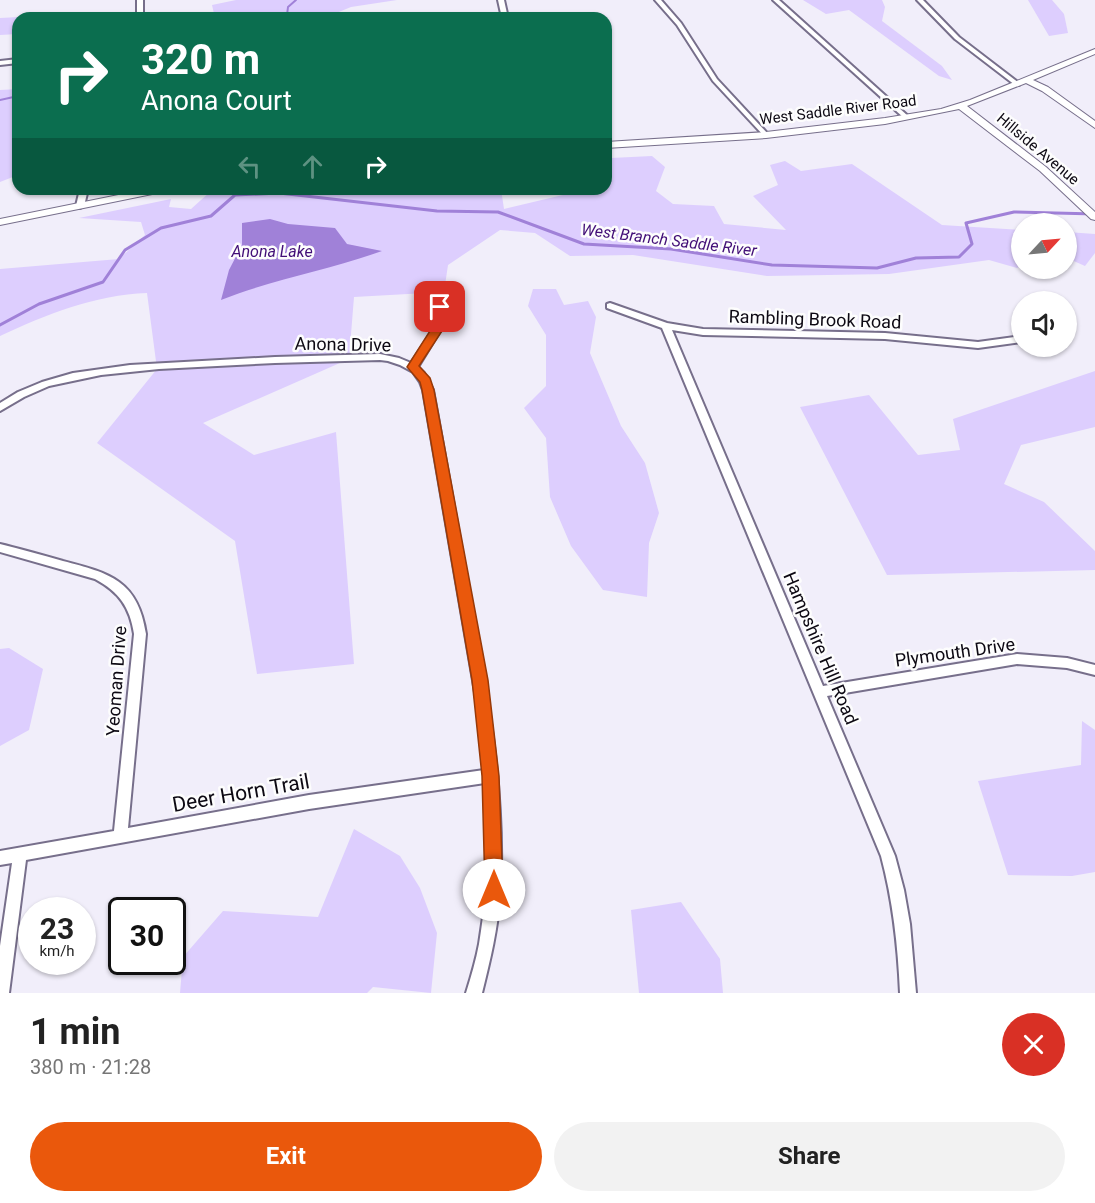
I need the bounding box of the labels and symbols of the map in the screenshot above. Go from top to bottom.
street label: West Saddle River Road [759,91,917,129]
street label: Hillside Avenue [993,109,1083,189]
north arrow [1011,213,1077,279]
water label: West Branch Saddle River [580,220,758,260]
water label: Anona Lake [230,242,313,261]
pin [414,281,465,332]
street label: Rambling Brook Road [728,305,902,333]
street label: Anona Drive [295,333,391,355]
street label: Hampshire Hill Road [779,569,863,727]
street label: Yeoman Drive [102,625,130,737]
street label: Plymouth Drive [894,633,1016,671]
street label: Deer Horn Trail [170,769,312,817]
position arrow [462,858,526,922]
speed limit sign: 30 [108,897,186,975]

